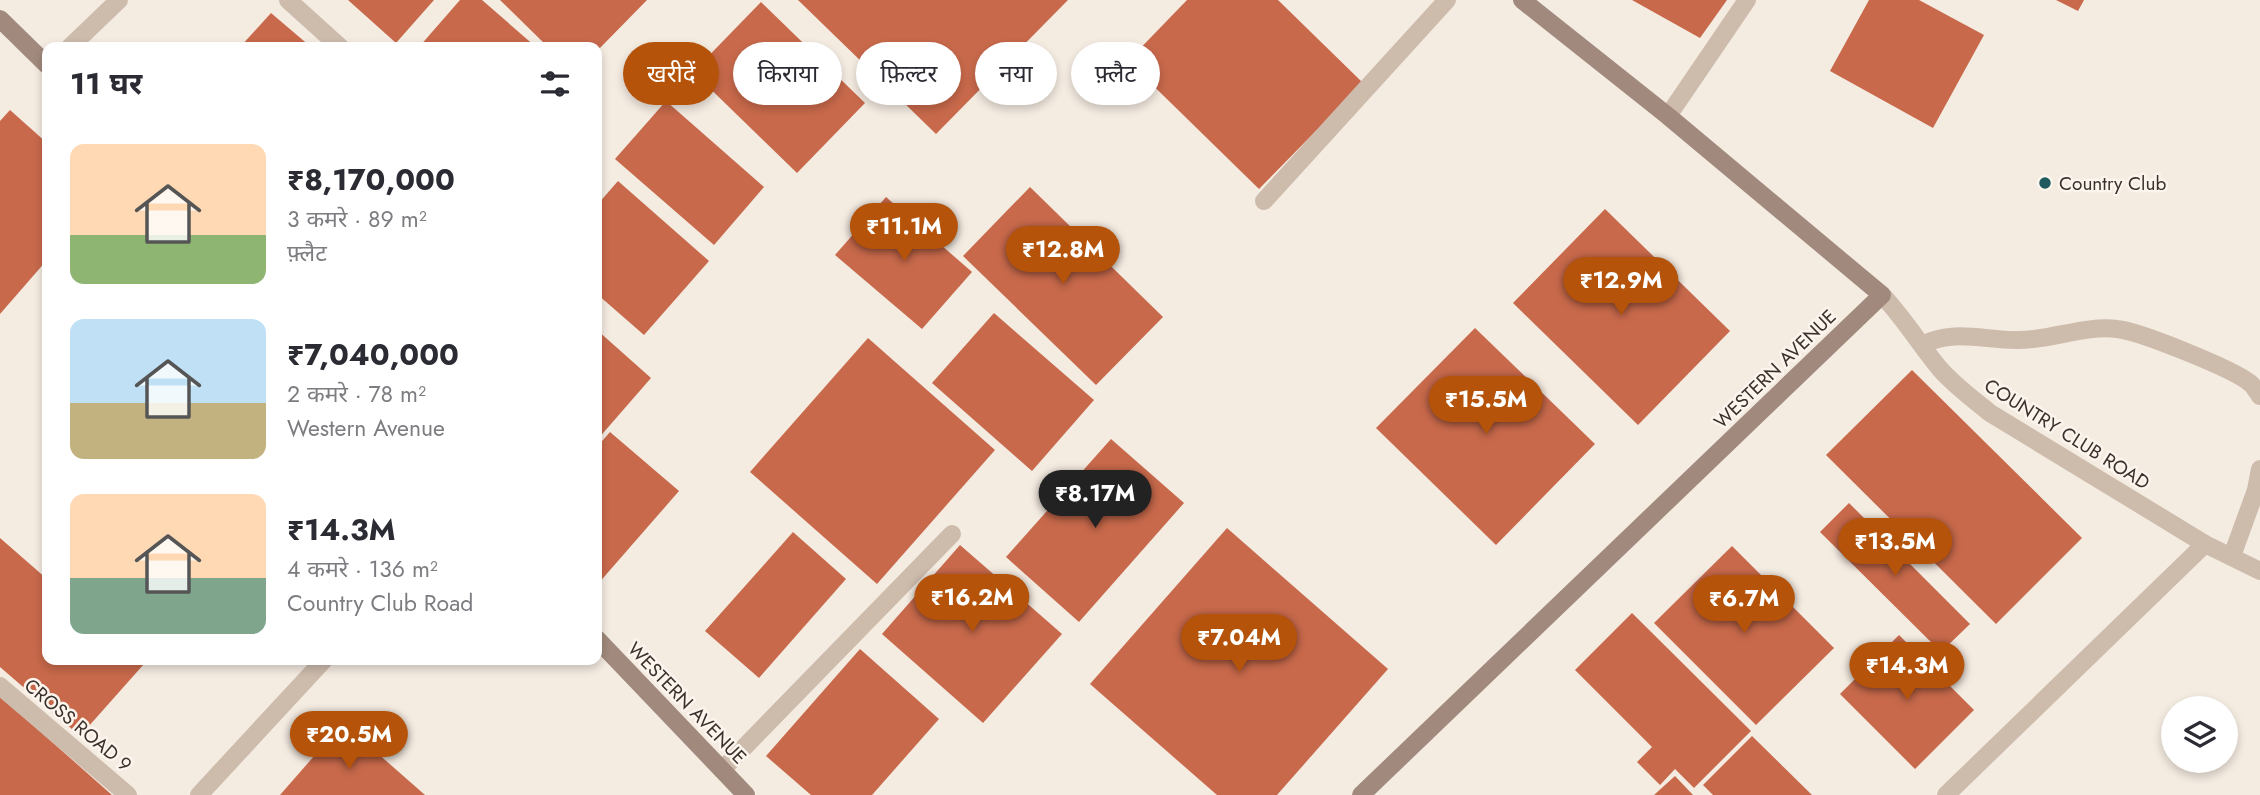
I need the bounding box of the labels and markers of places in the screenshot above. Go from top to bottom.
place label: Country Club [2059,170,2166,197]
marker: Country Club [2037,175,2053,191]
pin: ₹11.1M [847,204,961,263]
pin: ₹12.8M [1006,226,1120,286]
pin: ₹12.9M [1564,258,1678,317]
pin: ₹15.5M [1429,376,1543,436]
pin: ₹8.17M [1038,470,1152,530]
pin: ₹13.5M [1838,518,1952,578]
pin: ₹16.2M [915,574,1029,634]
pin: ₹6.7M [1695,576,1793,635]
pin: ₹7.04M [1182,614,1296,674]
pin: ₹14.3M [1850,642,1964,702]
pin: ₹20.5M [292,712,406,771]

